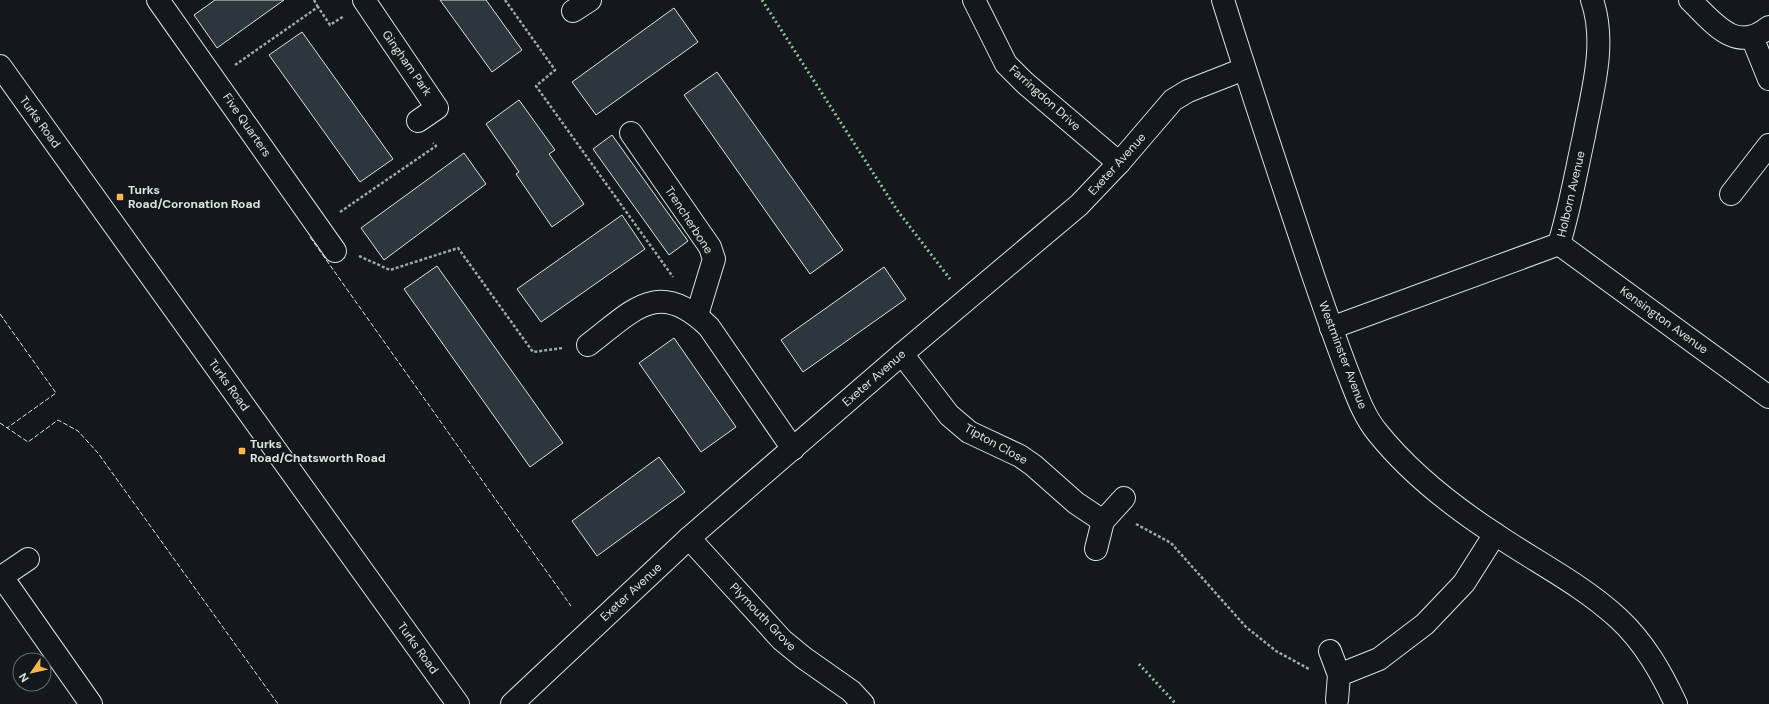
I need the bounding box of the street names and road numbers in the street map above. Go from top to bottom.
street label: Gingham Park [378,27,436,99]
street label: Farringdon Drive [1006,62,1084,134]
street label: Five Quarters [219,90,275,160]
street label: Turks Road [16,93,64,151]
street label: Exeter Avenue [1085,129,1149,199]
street label: Holborn Avenue [1553,149,1589,239]
street label: Trencherbone [661,183,717,257]
street label: Kensington Avenue [1617,283,1711,358]
street label: Westminster Avenue [1315,299,1371,411]
street label: Exeter Avenue [839,346,909,410]
street label: Turks Road [205,356,253,414]
street label: Tipton Close [962,420,1031,468]
street label: Exeter Avenue [597,559,665,625]
street label: Plymouth Grove [726,580,800,655]
street label: Turks Road [394,619,442,677]

